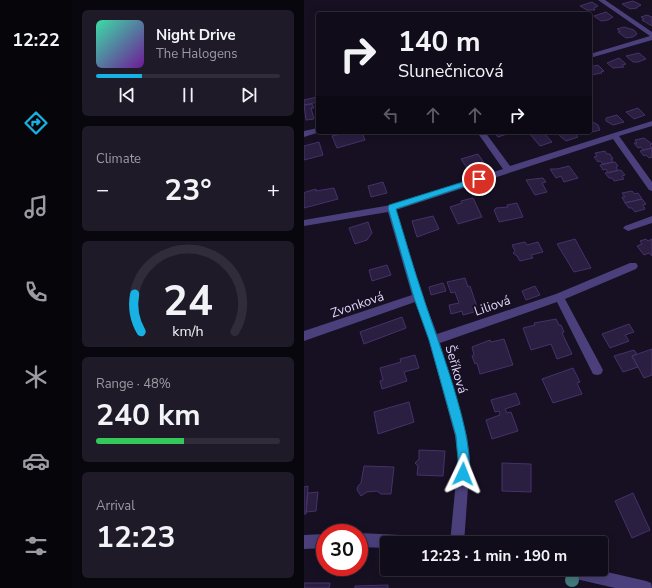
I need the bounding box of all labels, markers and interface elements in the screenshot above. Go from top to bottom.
text: 140 m [398,23,481,61]
text: Night Drive [156,25,236,45]
text: 12:22 [12,28,60,52]
icon: right [332,28,384,80]
text: The Halogens [156,45,237,63]
text: Slunečnicová [398,59,504,83]
icon: previous [116,84,138,106]
icon: pause [177,84,199,106]
icon: next [238,84,260,106]
icon: left [380,104,402,126]
icon: ahead [422,104,444,126]
icon: ahead [464,104,486,126]
icon: right [506,104,528,126]
icon: directions [22,109,50,137]
text: Climate [96,150,141,168]
pin [462,162,496,196]
icon: arrive [468,168,490,190]
text: 23° [164,170,212,211]
text: − [96,175,109,205]
text: + [267,175,280,205]
icon: music [22,193,50,221]
text: 24 [163,273,213,330]
icon: phone [22,278,50,306]
street label: Zvonková [328,287,386,322]
street label: Liliová [472,291,513,321]
text: km/h [172,322,204,341]
street label: Šeříková [441,343,472,396]
icon: climate [22,363,50,391]
text: Range · 48% [96,375,171,393]
text: 240 km [96,395,201,436]
icon: car [22,447,50,475]
position arrow [442,453,484,495]
text: Arrival [96,497,135,515]
text: 12:23 [96,517,175,558]
speed limit sign: 30 [316,524,368,576]
icon: filters [22,532,50,560]
text: 12:23 · 1 min · 190 m [421,546,567,566]

